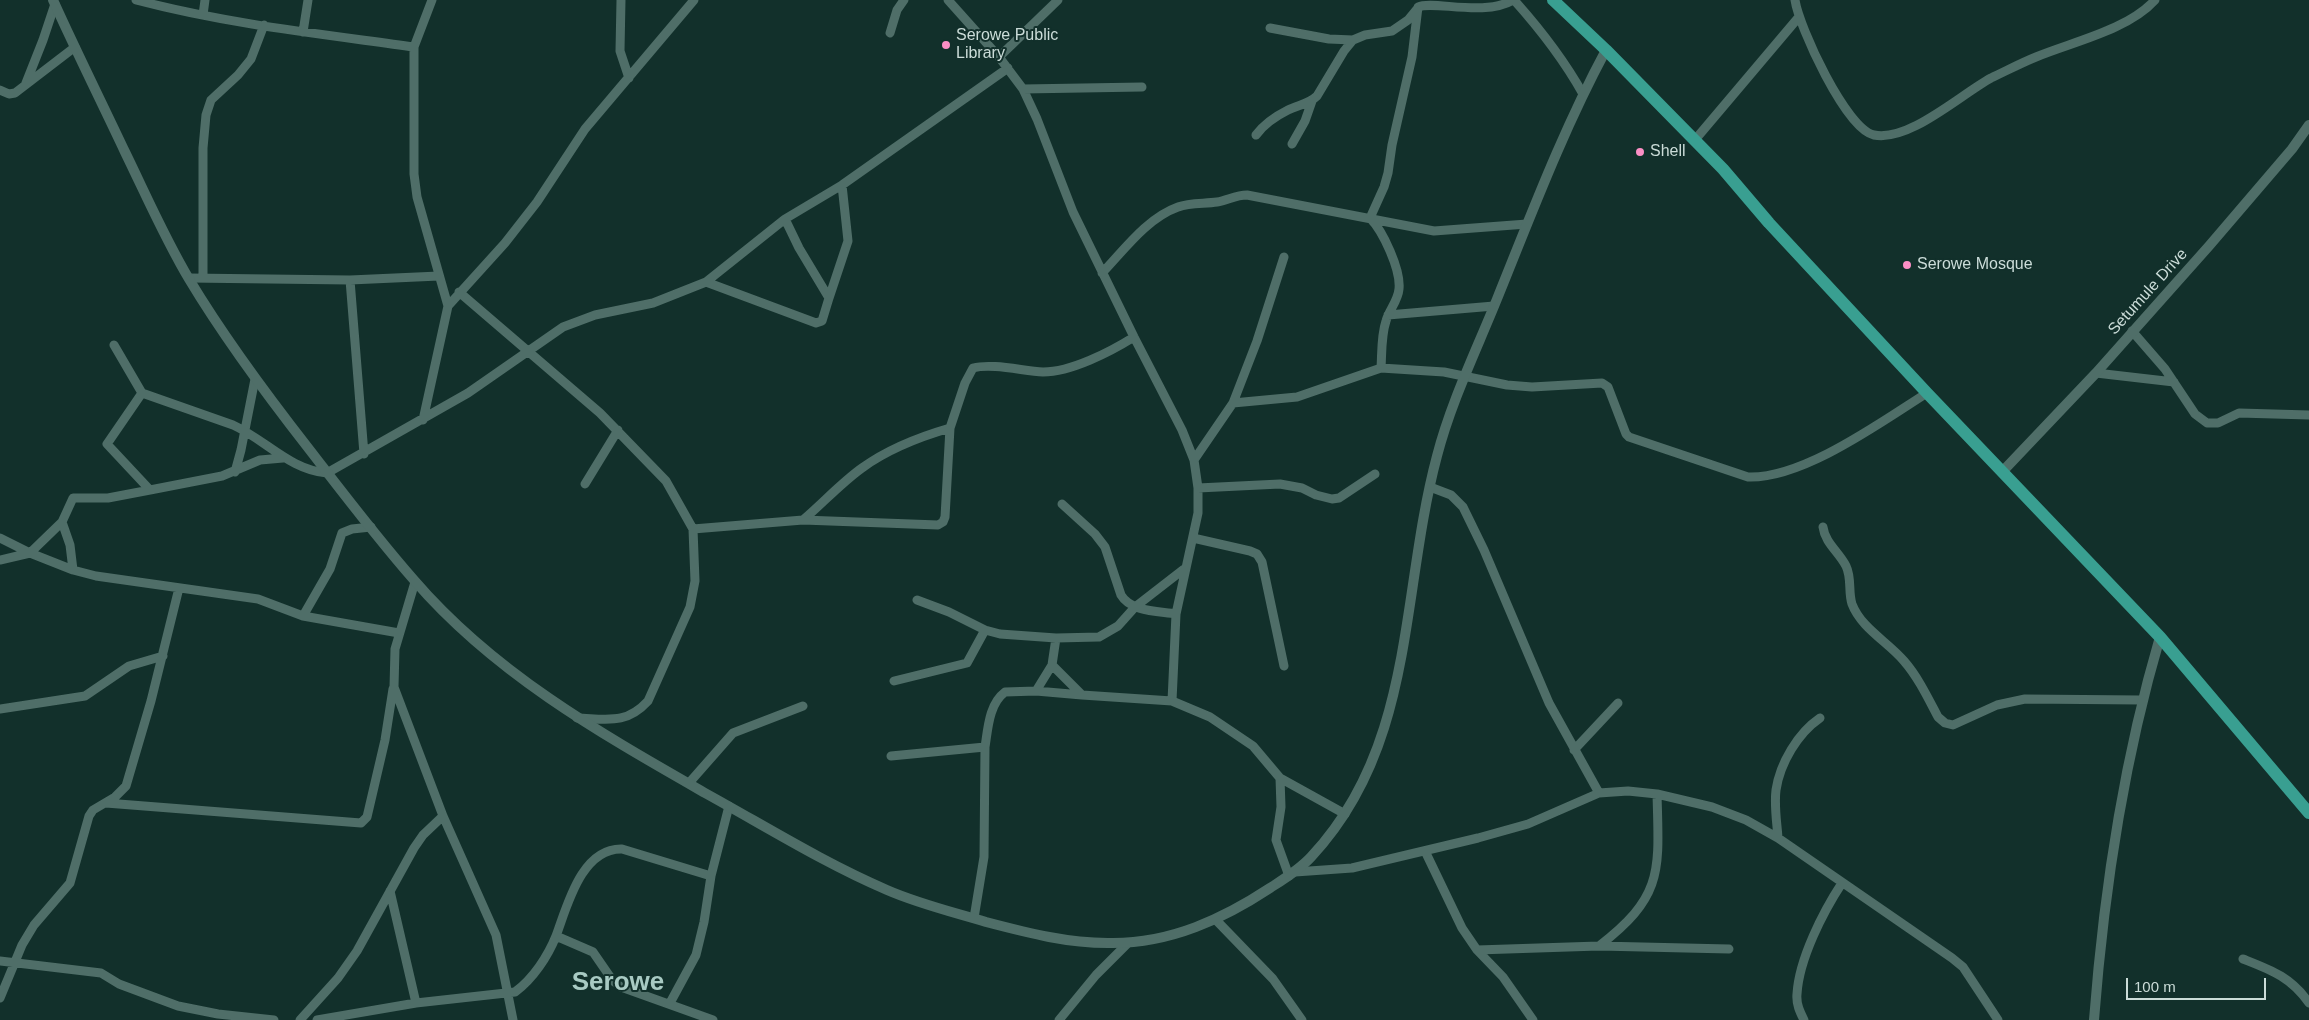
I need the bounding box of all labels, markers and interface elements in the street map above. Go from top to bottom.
place label: Serowe Public Library [956,26,1058,64]
marker: Serowe Public Library [940,39,952,51]
place label: Shell [1650,142,1686,162]
marker: Shell [1634,146,1646,158]
street label: Setumule Drive [2104,245,2192,339]
place label: Serowe Mosque [1917,255,2033,275]
marker: Serowe Mosque [1901,259,1913,271]
district label: Serowe [572,967,664,999]
scale bar [2129,968,2269,1000]
text: 100 m [2134,978,2176,995]

